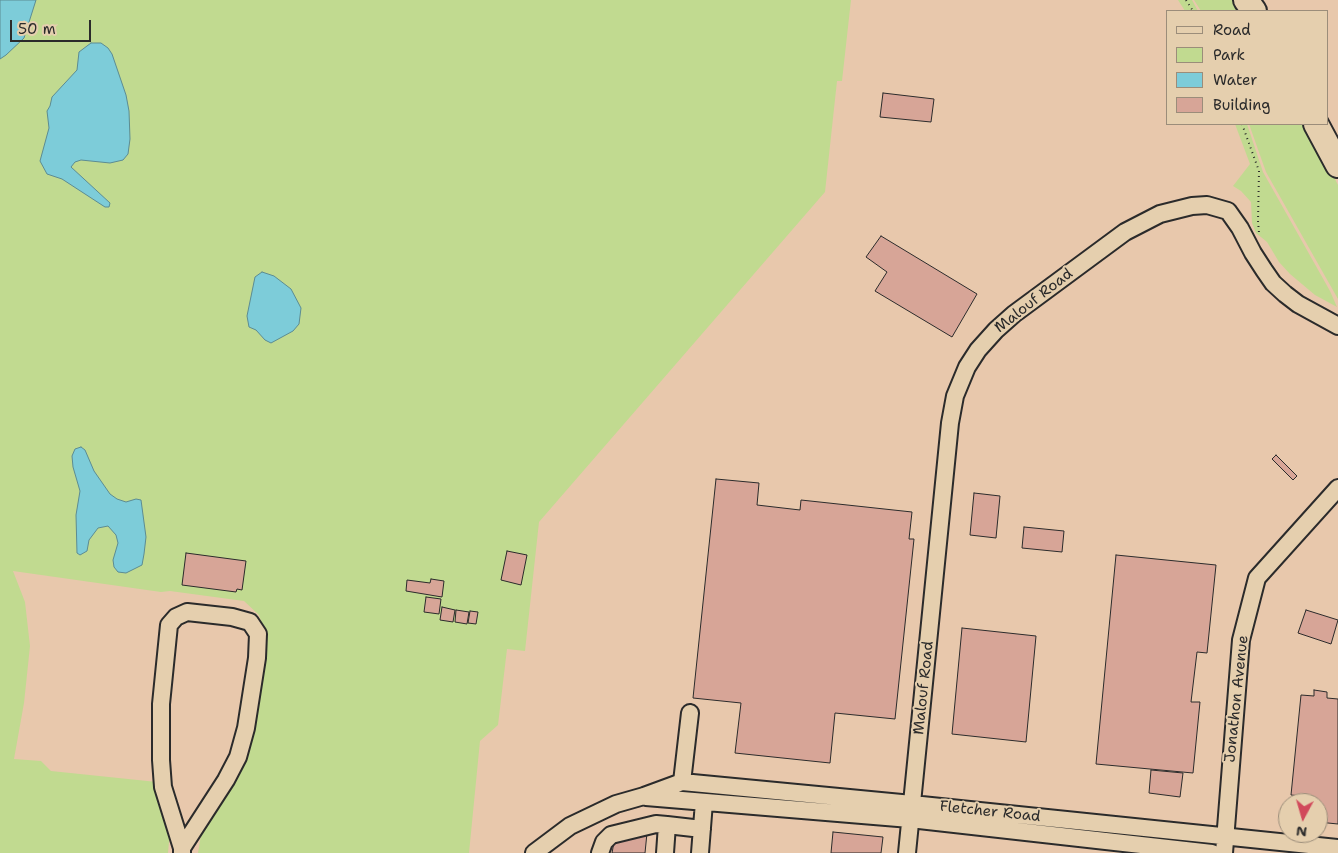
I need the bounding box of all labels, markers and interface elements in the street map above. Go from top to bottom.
scale bar [12,10,94,42]
legend [1166,10,1328,125]
text: 50 m [18,19,56,39]
text: Road [1213,20,1251,40]
text: Park [1213,45,1245,65]
text: Water [1213,70,1257,90]
text: Building [1213,95,1270,115]
street label: Malouf Road [991,265,1077,337]
street label: Jonathon Avenue [1221,634,1253,764]
street label: Malouf Road [910,640,938,736]
north arrow [1278,793,1328,843]
street label: Fletcher Road [939,798,1041,826]
text: N [1295,822,1308,841]

